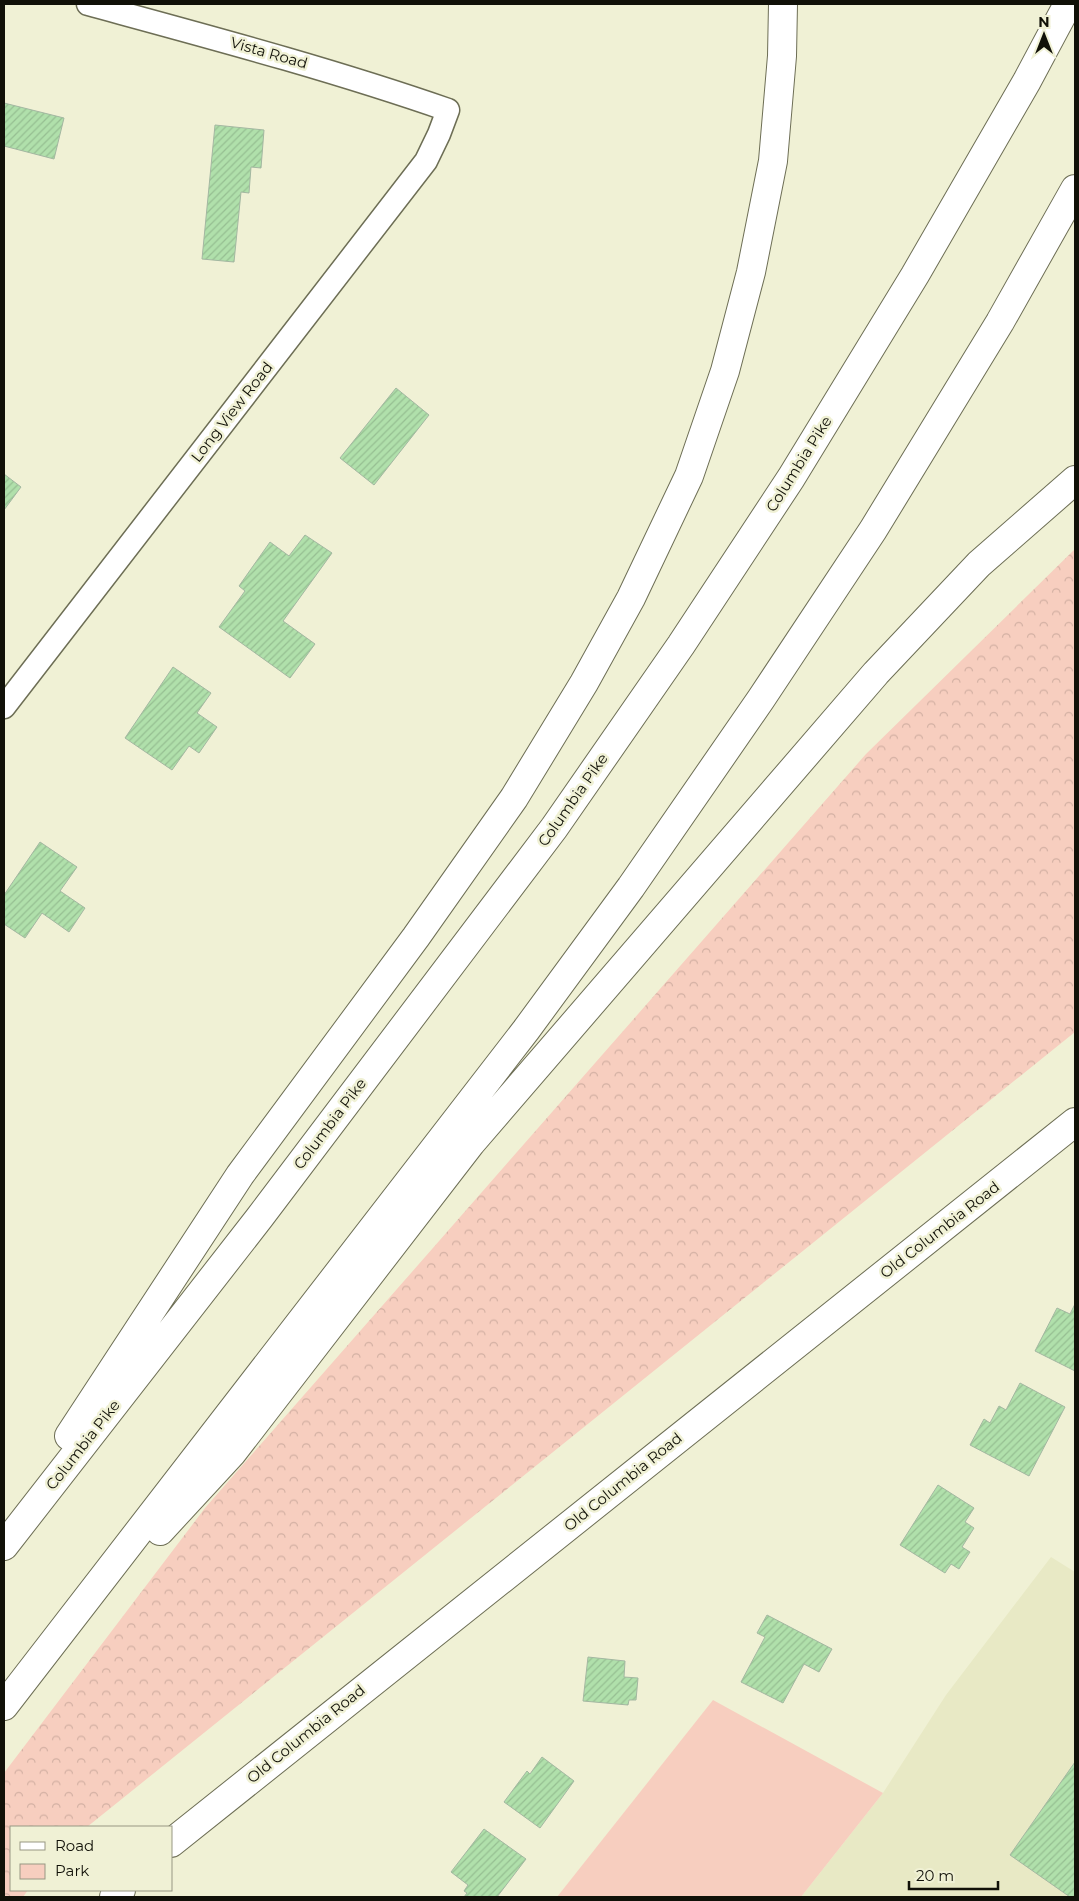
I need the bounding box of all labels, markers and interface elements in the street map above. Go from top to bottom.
north arrow [1019,10,1069,60]
text: N [1038,13,1050,31]
street label: Vista Road [228,32,310,73]
street label: Long View Road [187,358,277,466]
street label: Columbia Pike [762,412,836,515]
street label: Columbia Pike [533,750,612,850]
street label: Columbia Pike [289,1074,370,1173]
street label: Old Columbia Road [876,1177,1003,1282]
street label: Columbia Pike [41,1396,124,1494]
street label: Old Columbia Road [560,1428,686,1535]
street label: Old Columbia Road [243,1680,369,1787]
legend [10,1826,172,1891]
text: Road [55,1836,94,1855]
scale bar [909,1858,998,1890]
text: Park [55,1861,89,1880]
text: 20 m [916,1866,954,1885]

